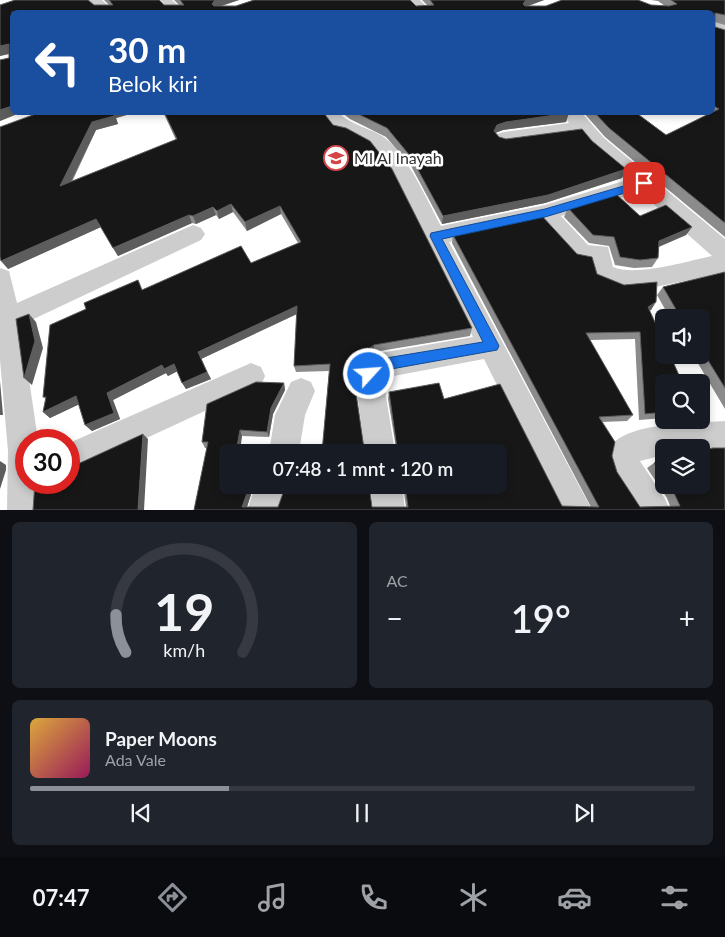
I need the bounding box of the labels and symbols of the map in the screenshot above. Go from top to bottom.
school or university icon: MI Al Inayah [323,145,349,171]
place label: MI Al Inayah [354,148,442,167]
pin [623,162,665,204]
position arrow [342,347,394,399]
speed limit sign: 30 [15,429,80,494]

